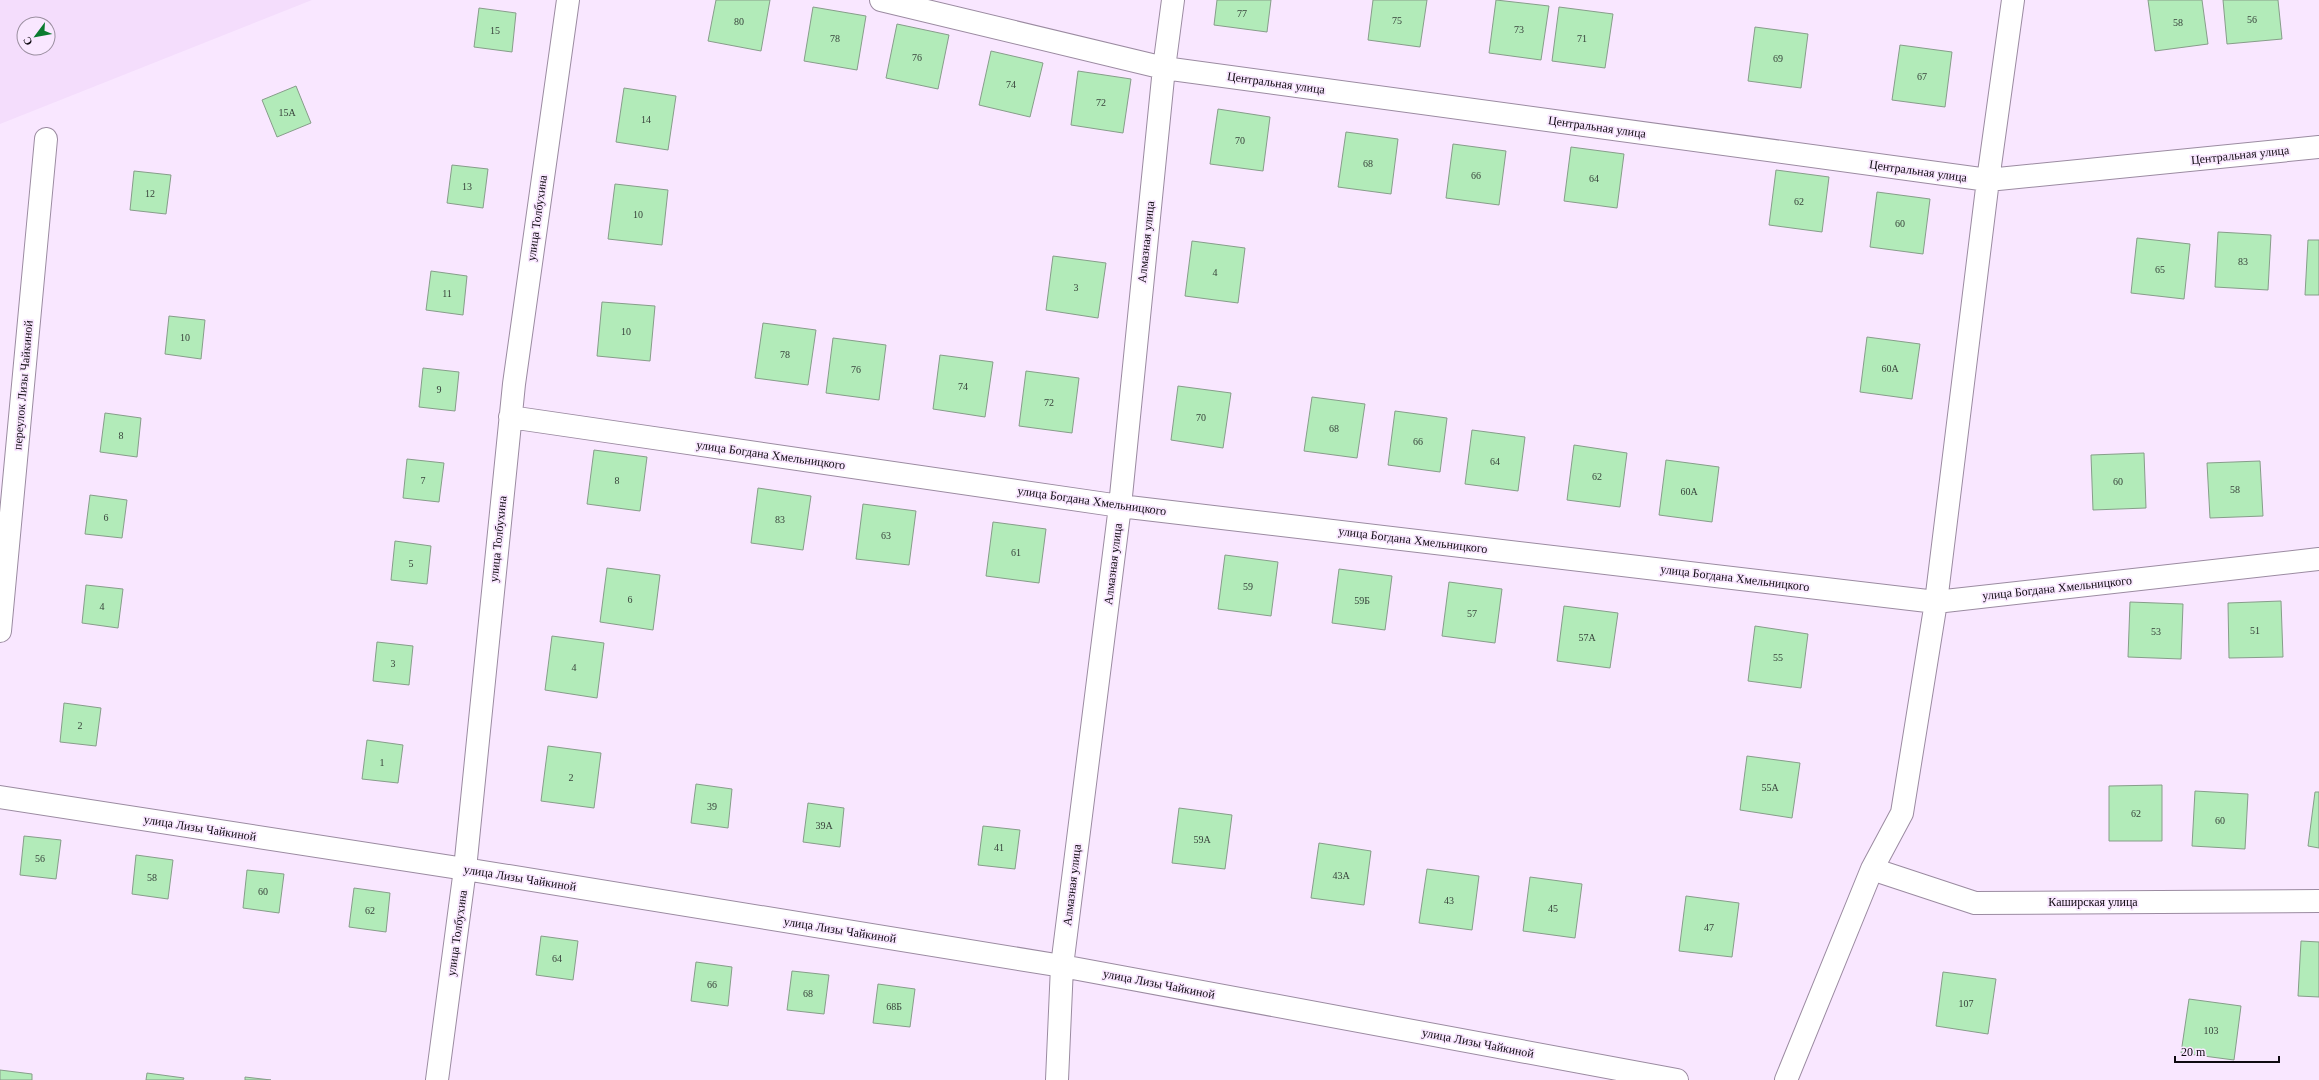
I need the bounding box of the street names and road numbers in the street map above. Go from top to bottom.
street label: Центральная улица [1226,69,1326,97]
street label: Центральная улица [1547,113,1647,141]
street label: Центральная улица [2190,143,2290,167]
street label: Центральная улица [1868,157,1968,185]
street label: улица Толбухина [524,173,550,262]
street label: Алмазная улица [1135,200,1157,284]
street label: переулок Лизы Чайкиной [10,319,36,450]
street label: улица Богдана Хмельницкого [696,438,846,472]
street label: улица Богдана Хмельницкого [1017,484,1167,518]
street label: улица Толбухина [487,494,510,583]
street label: Алмазная улица [1101,522,1125,606]
street label: улица Богдана Хмельницкого [1338,524,1488,556]
street label: улица Богдана Хмельницкого [1660,562,1810,594]
street label: улица Богдана Хмельницкого [1982,573,2132,603]
street label: улица Лизы Чайкиной [143,812,258,844]
street label: Алмазная улица [1060,843,1084,927]
street label: улица Лизы Чайкиной [463,862,578,894]
street label: улица Толбухина [444,888,470,977]
street label: Каширская улица [2048,895,2138,909]
street label: улица Лизы Чайкиной [783,914,898,946]
street label: улица Лизы Чайкиной [1102,966,1217,1002]
street label: улица Лизы Чайкиной [1421,1025,1536,1061]

